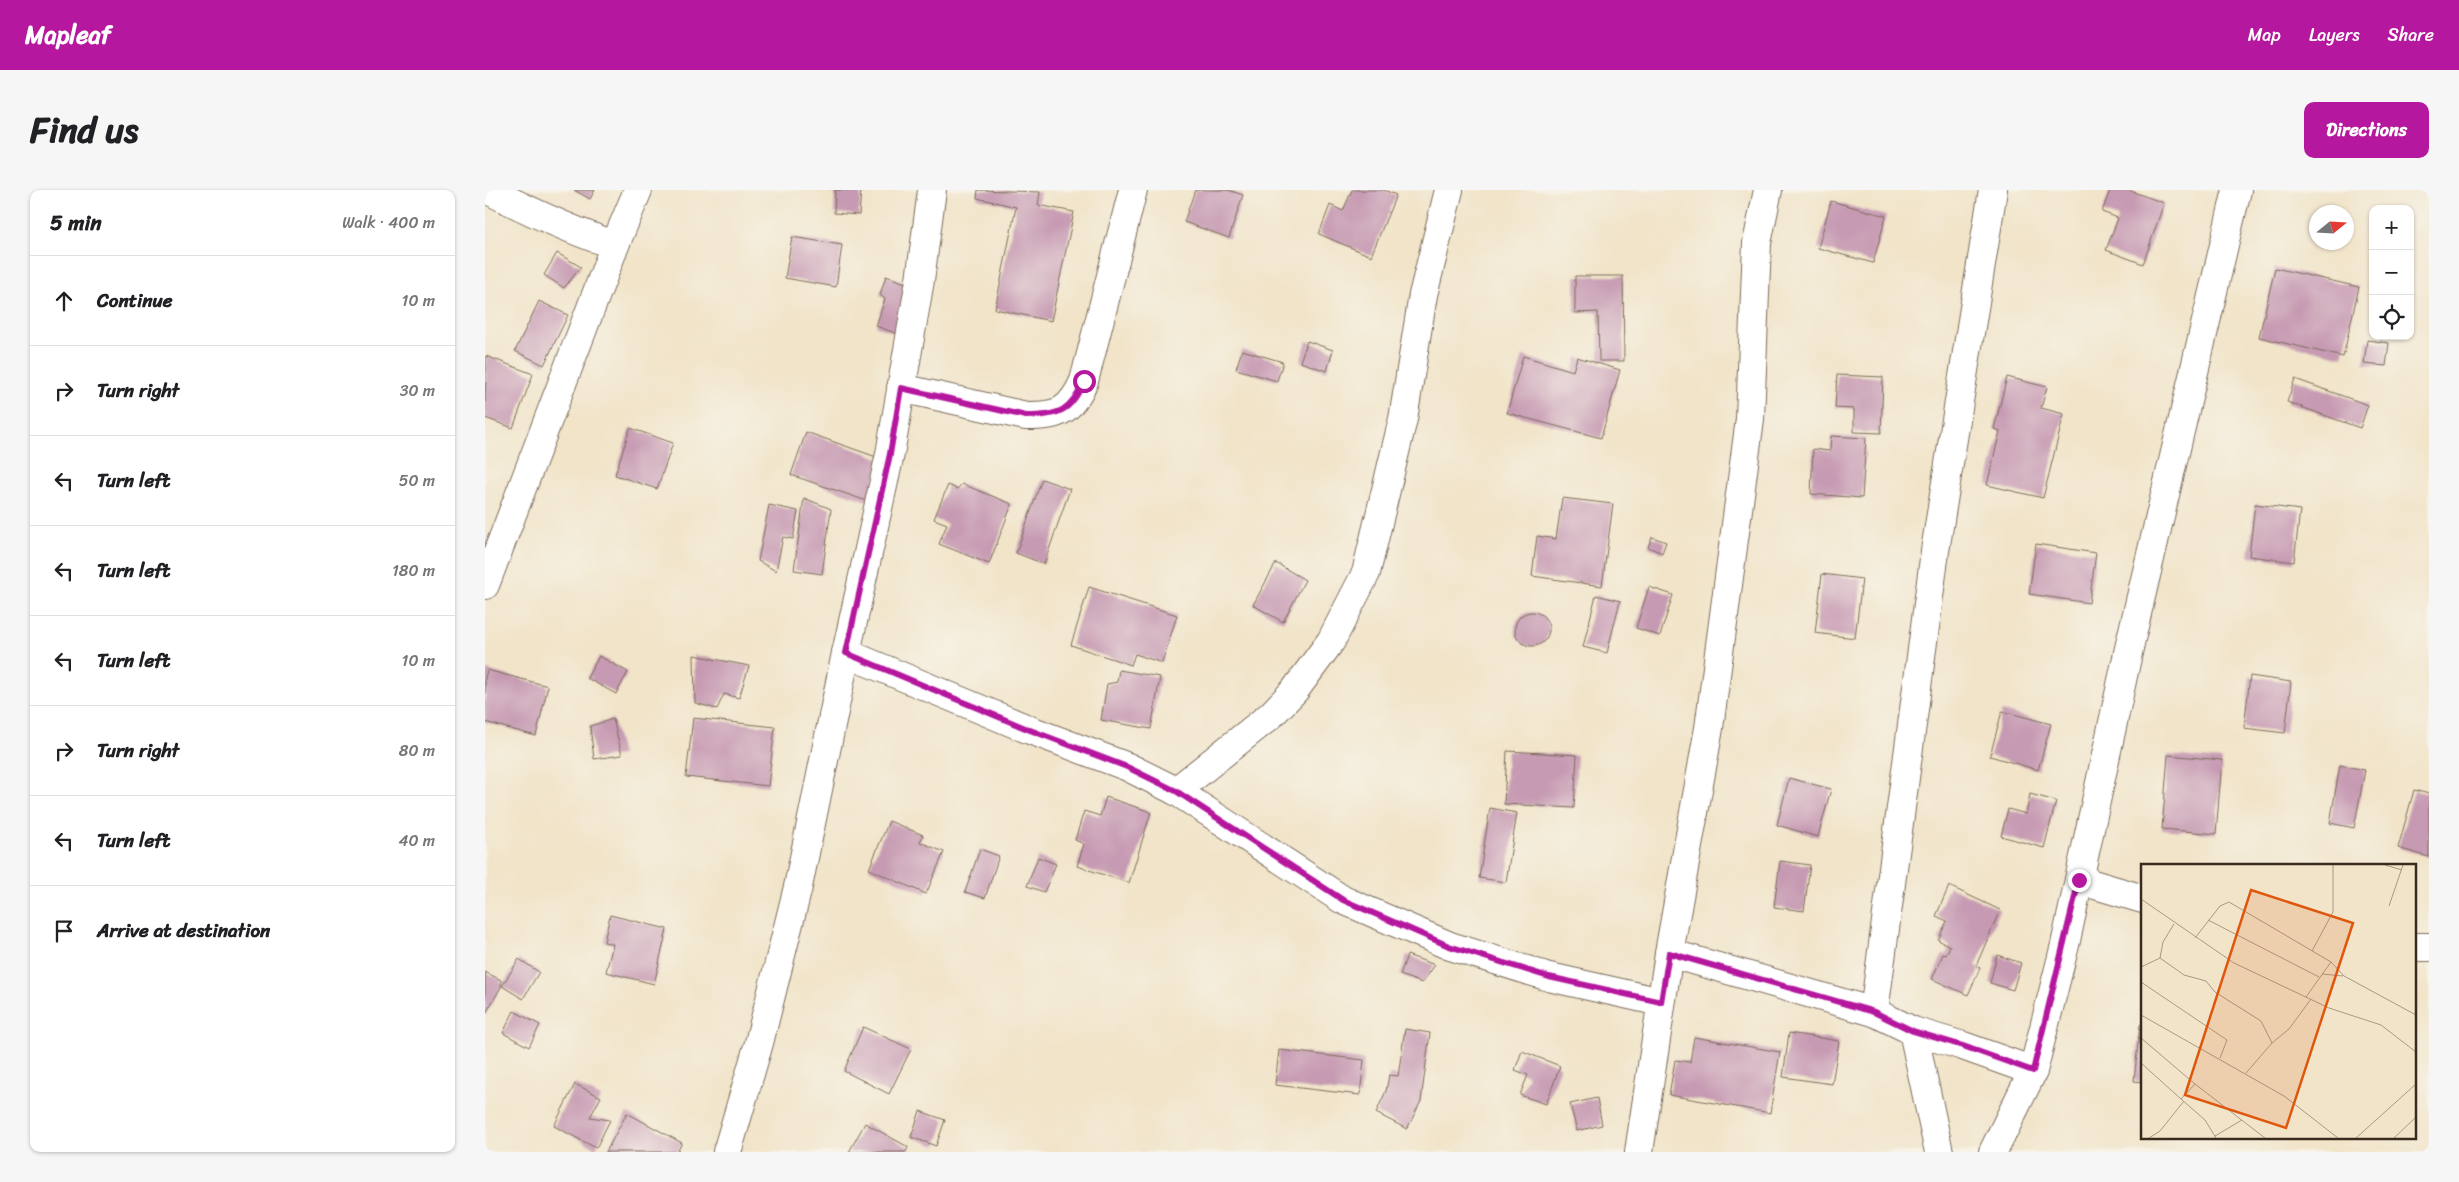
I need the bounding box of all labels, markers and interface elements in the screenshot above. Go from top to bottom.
text: Mapleaf [25,14,111,56]
text: Map [2248,19,2281,51]
text: Layers [2309,19,2360,51]
text: Share [2388,19,2434,51]
text: Find us [30,99,138,161]
button: Directions [2304,102,2429,158]
text: 5 min [50,204,102,242]
north arrow [2309,205,2354,250]
map controls [2369,205,2414,340]
button: + [2369,205,2414,250]
text: Walk · 400 m [342,208,435,237]
button: − [2369,250,2414,295]
text: Continue [97,284,173,317]
text: 10 m [402,286,435,315]
icon: ahead [50,287,78,315]
button: locate [2369,295,2414,340]
route start [1073,370,1096,393]
text: Turn right [97,374,179,407]
text: 30 m [400,376,435,405]
icon: right [50,377,78,405]
text: Turn left [97,464,170,497]
text: 50 m [399,466,435,495]
icon: left [50,467,78,495]
text: Turn left [97,554,170,587]
text: 180 m [392,556,435,585]
icon: left [50,557,78,585]
text: Turn left [97,644,170,677]
text: 10 m [402,646,435,675]
icon: left [50,647,78,675]
text: Turn right [97,734,179,767]
text: 80 m [399,736,435,765]
icon: right [50,737,78,765]
text: Turn left [97,824,170,857]
text: 40 m [398,826,435,855]
icon: left [50,827,78,855]
inset map [2141,864,2417,1140]
route end [2068,869,2091,892]
text: Arrive at destination [97,914,270,947]
icon: arrive [50,917,78,945]

